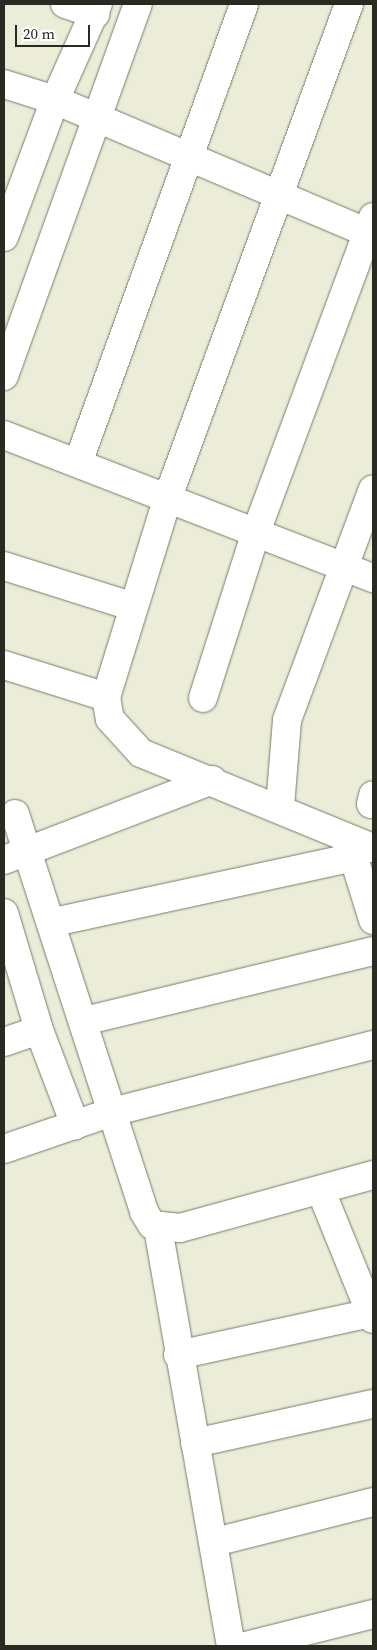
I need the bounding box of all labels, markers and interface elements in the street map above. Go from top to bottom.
scale bar [18,15,92,47]
text: 20 m [23,23,55,44]

